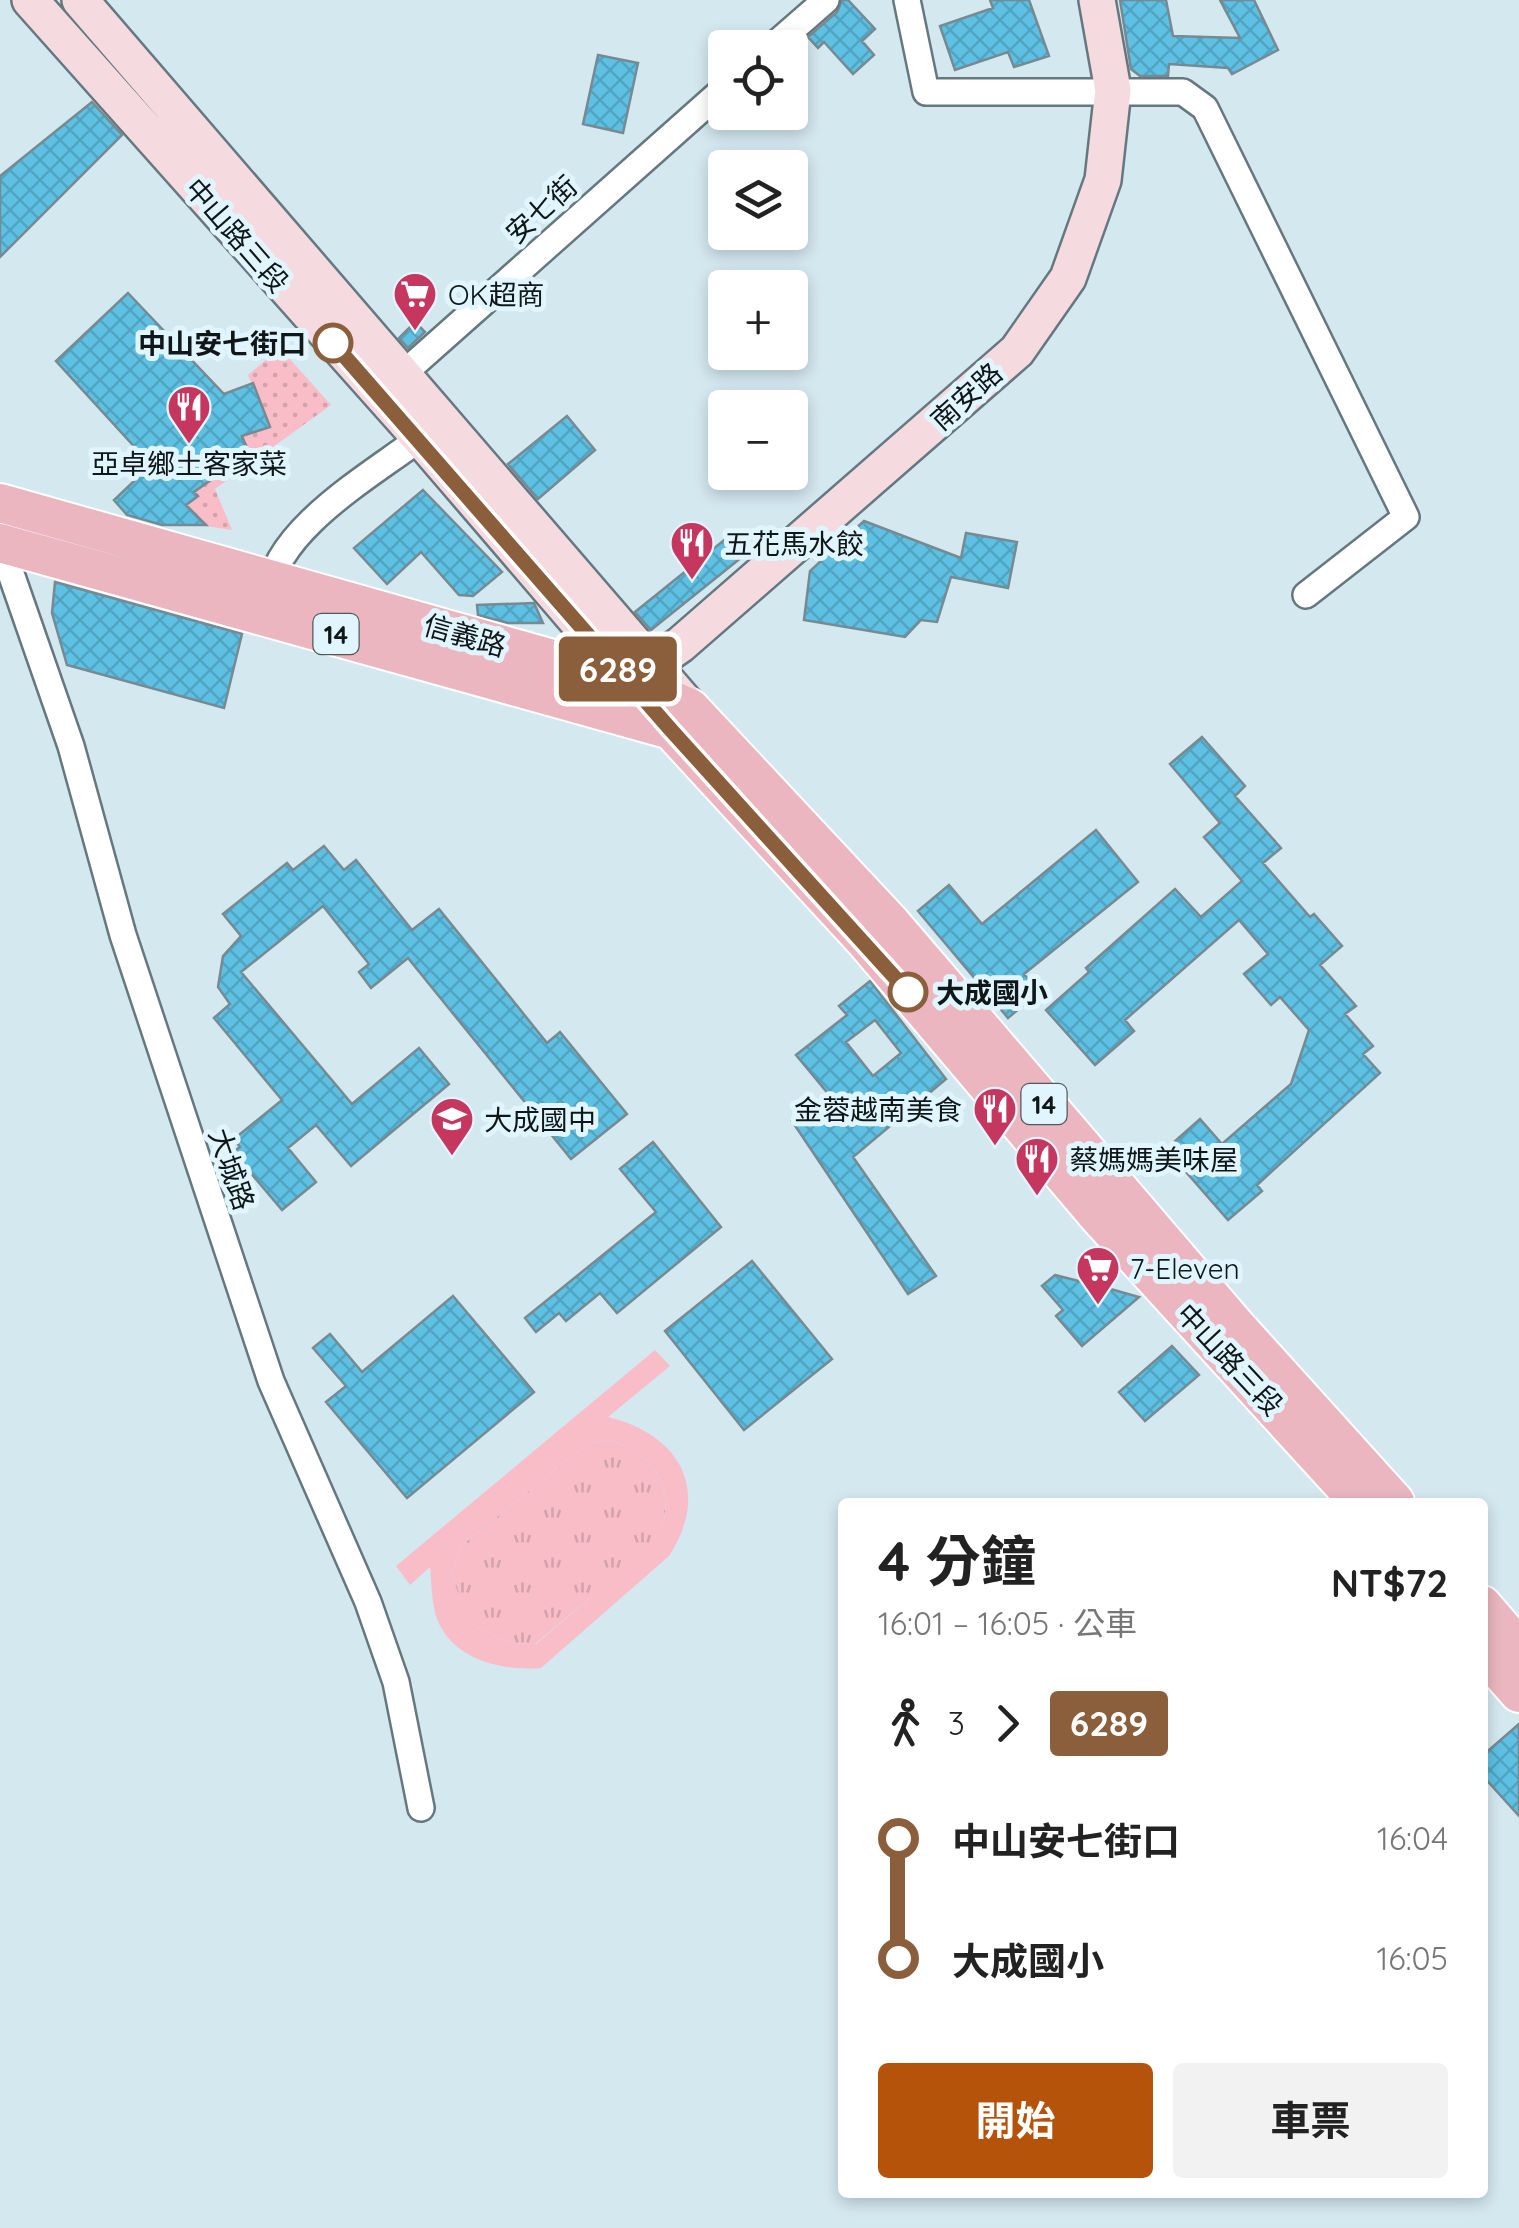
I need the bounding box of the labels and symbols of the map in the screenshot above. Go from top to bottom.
street label: 安七街 [498,168,584,250]
street label: 中山路三段 [178,171,296,299]
supermarket icon: OK超商 [392,271,438,332]
place label: OK超商 [448,277,544,312]
marker: 中山安七街口 [314,324,352,362]
place label: 中山安七街口 [138,326,306,361]
street label: 南安路 [923,355,1009,437]
restaurant icon: 亞卓鄉土客家菜 [166,384,212,445]
place label: 亞卓鄉土客家菜 [91,446,287,481]
restaurant icon: 五花馬水餃 [669,520,715,581]
place label: 五花馬水餃 [724,526,864,561]
street label: 信義路 [420,607,510,663]
road number: 14 [314,614,358,654]
line badge: 6289 [548,636,688,702]
marker: 大成國小 [889,973,927,1011]
place label: 大成國小 [936,975,1048,1010]
road number: 14 [1022,1084,1066,1124]
restaurant icon: 金蓉越南美食 [972,1086,1018,1147]
place label: 金蓉越南美食 [794,1092,962,1127]
school or university icon: 大成國中 [429,1096,475,1157]
place label: 大成國中 [484,1102,596,1137]
street label: 大城路 [202,1124,262,1214]
restaurant icon: 蔡媽媽美味屋 [1014,1136,1060,1197]
place label: 蔡媽媽美味屋 [1070,1142,1238,1177]
supermarket icon: 7-Eleven [1075,1245,1121,1306]
place label: 7-Eleven [1130,1251,1240,1286]
street label: 中山路三段 [1169,1296,1291,1422]

